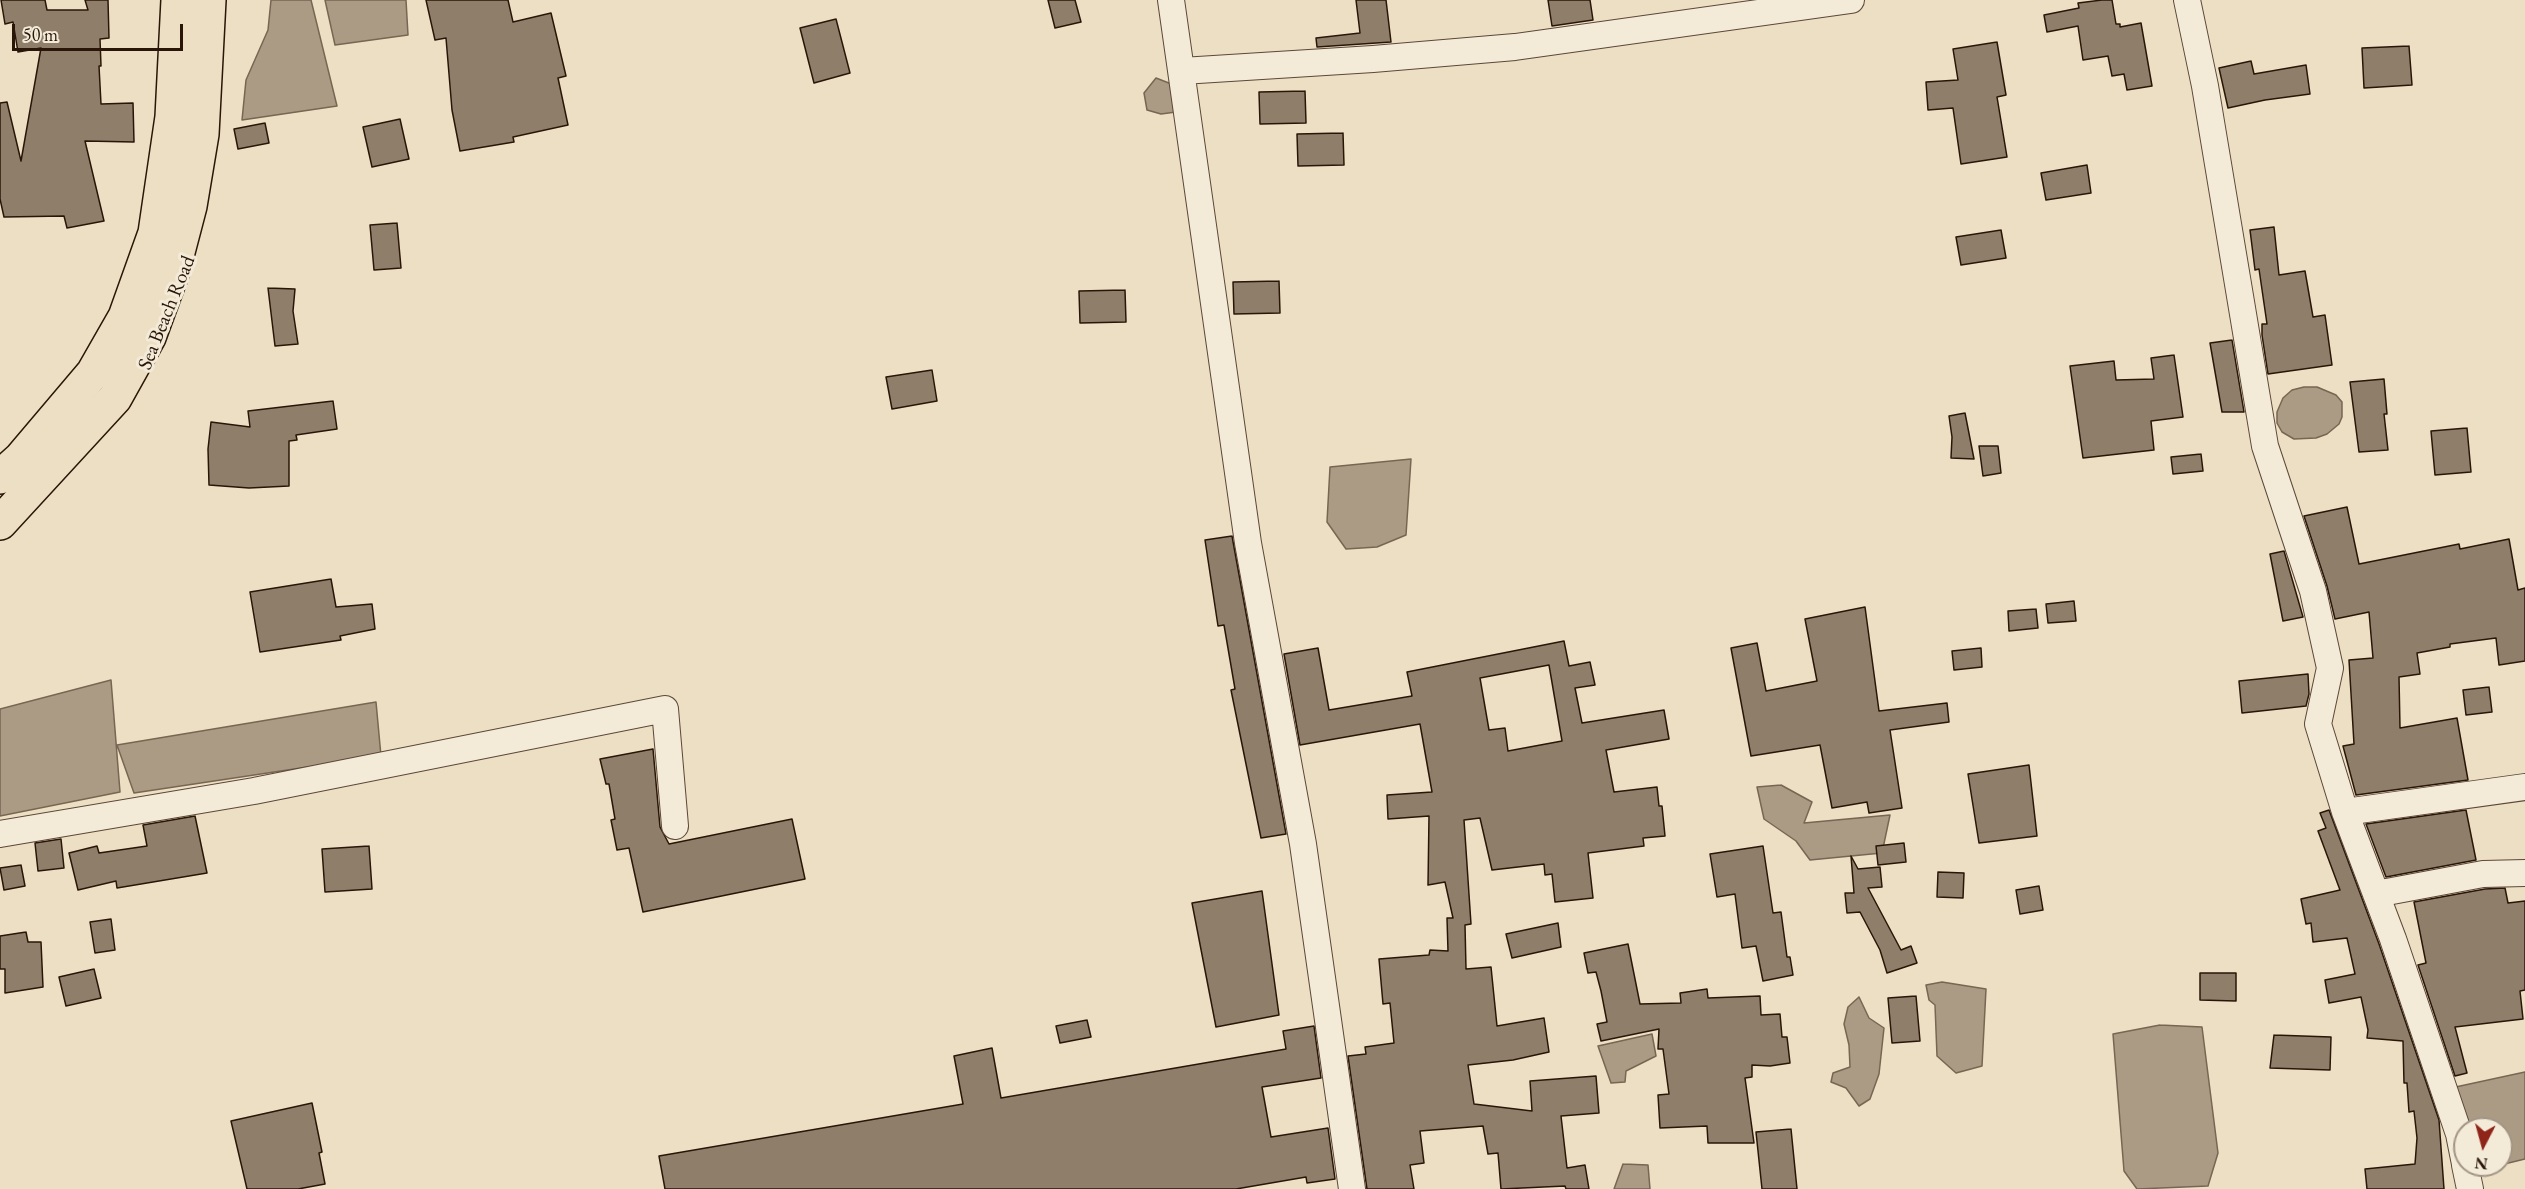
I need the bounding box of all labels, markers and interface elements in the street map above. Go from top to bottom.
scale bar [15,12,186,50]
text: 50 m [23,23,58,46]
street label: Sea Beach Road [133,252,201,374]
north arrow [2453,1117,2513,1177]
text: N [2474,1152,2489,1175]

